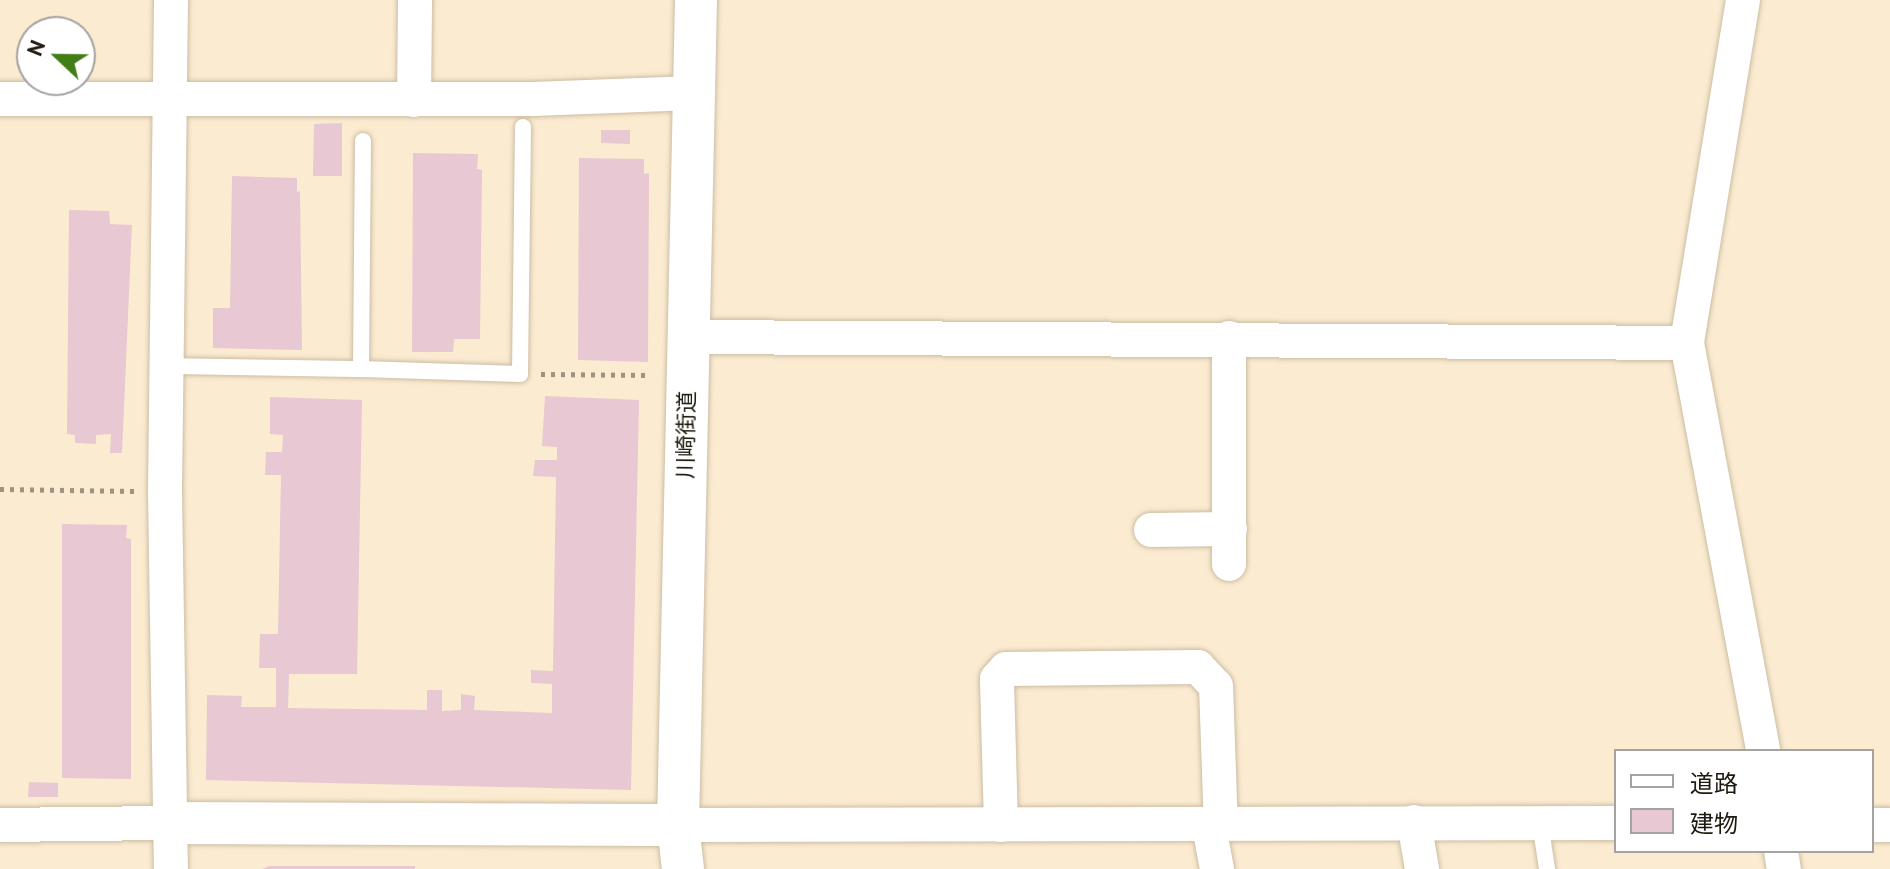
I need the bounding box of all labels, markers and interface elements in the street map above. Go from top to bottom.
north arrow [16,16,96,96]
text: N [20,36,51,60]
street label: 川崎街道 [672,391,700,479]
legend [1614,749,1874,853]
text: 道路 [1690,768,1738,799]
text: 建物 [1690,808,1738,839]

